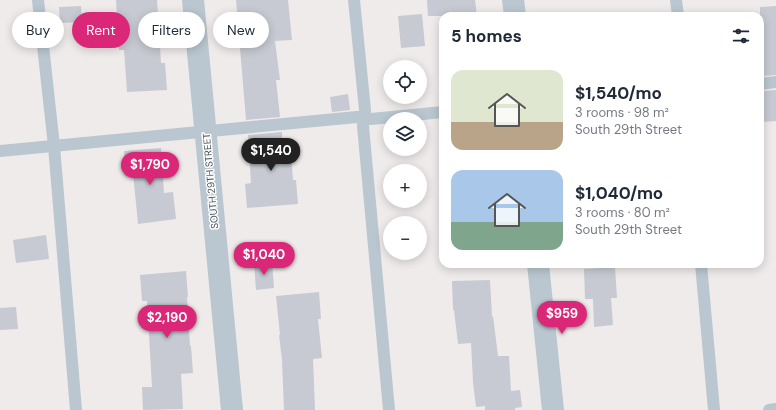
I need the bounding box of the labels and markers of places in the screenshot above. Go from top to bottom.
pin: $1,540 [238,138,304,172]
pin: $1,790 [117,152,183,186]
pin: $1,040 [231,242,297,276]
pin: $959 [538,301,586,335]
pin: $2,190 [134,305,200,339]

